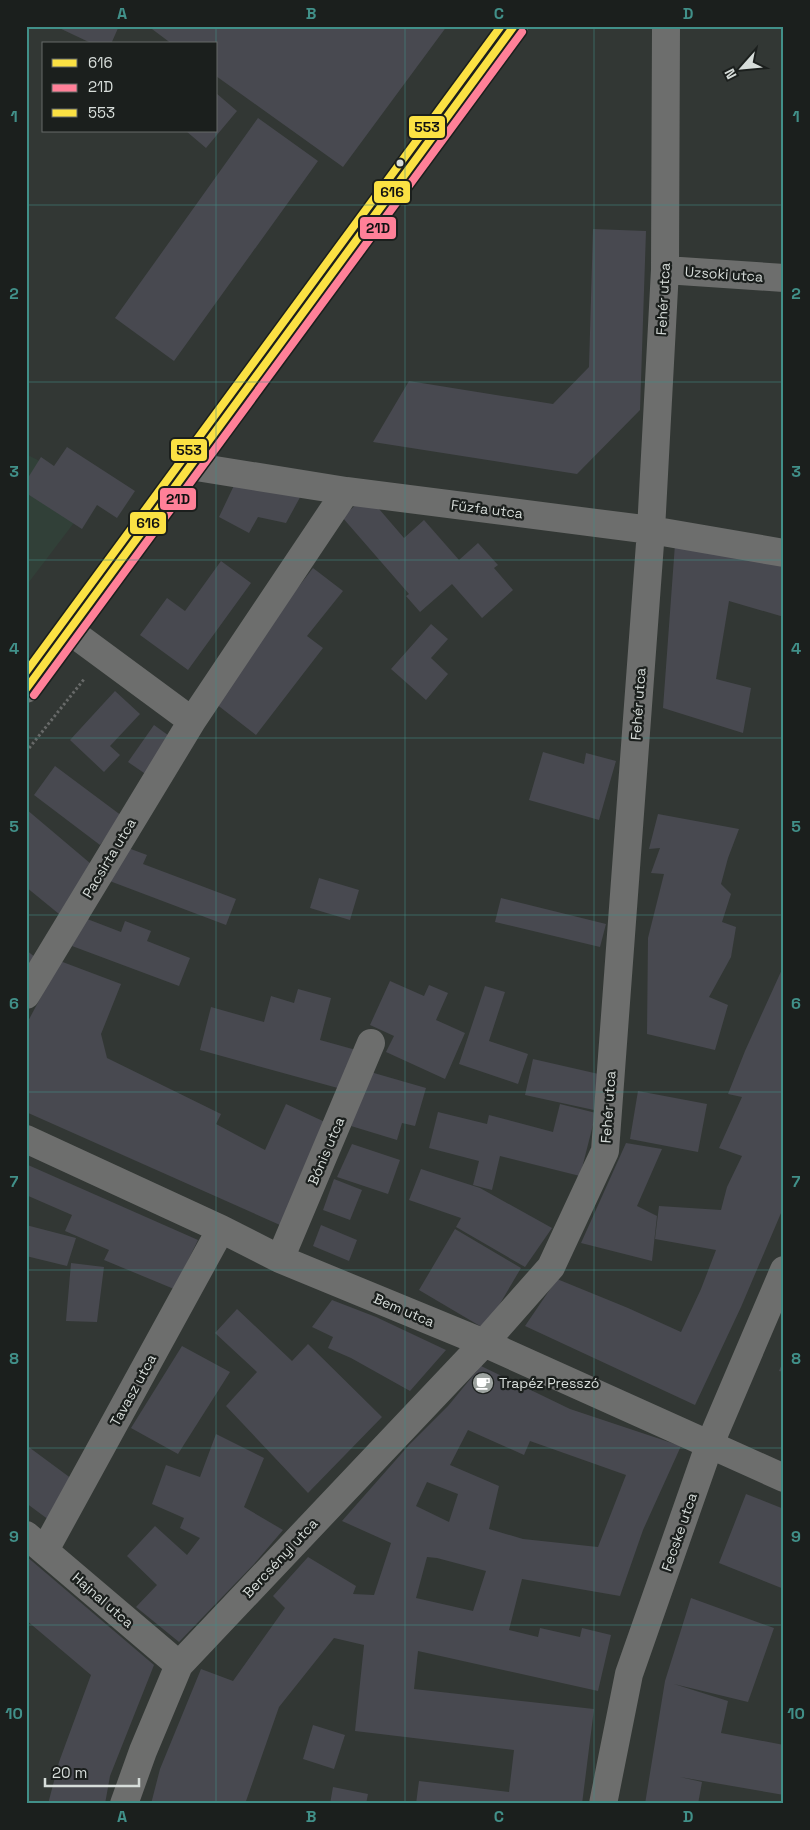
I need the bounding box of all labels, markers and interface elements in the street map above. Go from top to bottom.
text: A [117,3,127,24]
text: B [306,3,316,24]
text: C [494,3,504,24]
text: D [683,3,693,24]
legend [42,42,218,132]
north arrow [718,42,768,92]
text: 616 [88,53,113,72]
text: N [720,66,741,82]
text: 21D [88,77,113,96]
text: 553 [88,103,115,122]
text: 1 [10,106,18,127]
text: 1 [792,106,800,127]
line badge: 553 [408,115,446,139]
text: 553 [414,118,440,136]
unlabelled marker [395,158,405,168]
line badge: 616 [373,180,411,204]
text: 616 [380,183,404,201]
line badge: 21D [359,216,397,240]
text: 21D [366,219,390,237]
street label: Fehér utca [652,262,674,336]
street label: Uzsoki utca [684,262,764,286]
text: 2 [9,283,19,304]
text: 2 [791,283,801,304]
line badge: 553 [170,438,208,462]
text: 553 [176,441,202,459]
text: 3 [9,461,19,482]
text: 3 [791,461,801,482]
line badge: 21D [159,487,197,511]
text: 21D [166,490,190,508]
street label: Fűzfa utca [450,496,524,522]
line badge: 616 [129,511,167,535]
text: 616 [136,514,160,532]
text: 4 [9,638,19,659]
text: 4 [791,638,801,659]
street label: Fehér utca [626,667,650,741]
street label: Pacsirta utca [78,815,140,901]
text: 5 [9,816,19,837]
text: 5 [791,816,801,837]
text: 6 [9,993,19,1014]
text: 6 [791,993,801,1014]
street label: Fehér utca [596,1070,620,1144]
street label: Bónis utca [304,1114,348,1188]
text: 7 [10,1171,19,1192]
text: 7 [792,1171,801,1192]
street label: Bem utca [371,1289,437,1331]
text: 8 [9,1348,19,1369]
text: 8 [791,1348,801,1369]
street label: Tavasz utca [106,1351,160,1429]
cafe icon: Trapéz Presszó [471,1371,495,1395]
place label: Trapéz Presszó [499,1374,599,1392]
street label: Fecske utca [657,1490,701,1574]
street label: Bercsényi utca [239,1515,321,1601]
text: 9 [9,1526,19,1547]
text: 9 [791,1526,801,1547]
street label: Hajnal utca [69,1568,137,1632]
text: 10 [5,1703,23,1724]
text: 10 [787,1703,805,1724]
scale bar [45,1755,139,1787]
text: 20 m [52,1763,87,1782]
text: A [117,1806,127,1827]
text: B [306,1806,316,1827]
text: C [494,1806,504,1827]
text: D [683,1806,693,1827]

